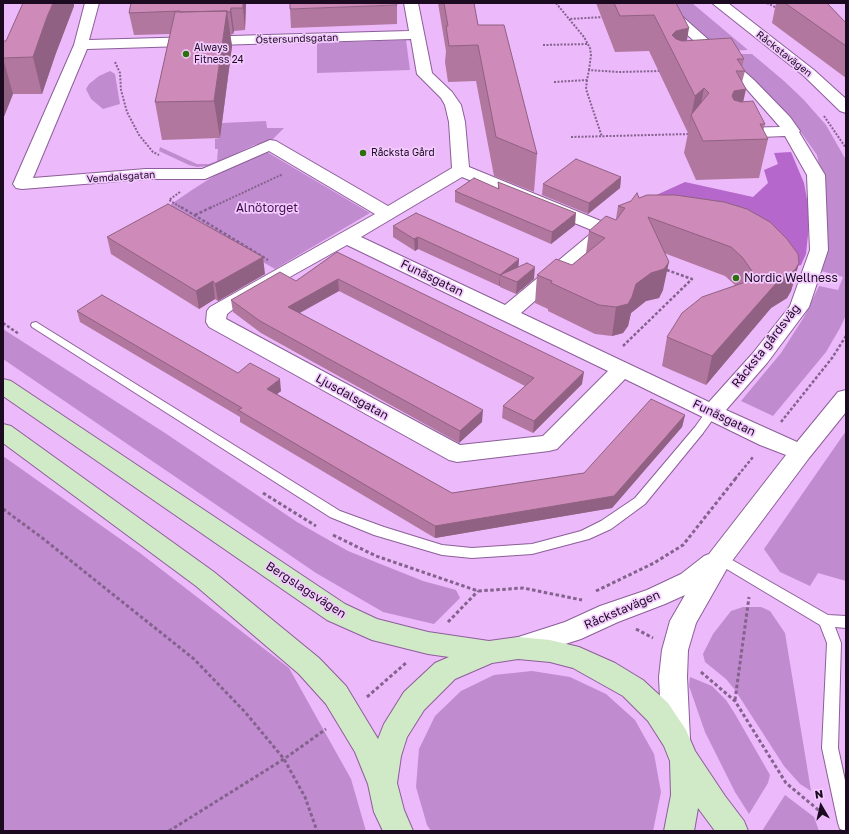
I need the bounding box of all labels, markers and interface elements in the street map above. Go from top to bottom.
street label: Råckstavägen [754,29,814,79]
street label: Östersundsgatan [255,32,339,46]
place label: Always Fitness 24 [194,42,244,66]
marker: Always Fitness 24 [181,49,191,59]
place label: Råcksta Gård [371,147,435,159]
marker: Råcksta Gård [358,148,368,158]
street label: Vemdalsgatan [86,169,156,185]
park label: Alnötorget [236,201,298,215]
street label: Funäsgatan [398,257,466,299]
place label: Nordic Wellness [744,271,838,285]
marker: Nordic Wellness [731,273,741,283]
street label: Råcksta gårdsväg [729,301,803,391]
street label: Ljusdalsgatan [313,371,391,423]
street label: Funäsgatan [690,397,758,439]
street label: Bergslagsvägen [263,559,349,621]
street label: Råckstavägen [582,588,662,632]
north arrow [801,786,841,826]
text: N [814,787,824,801]

